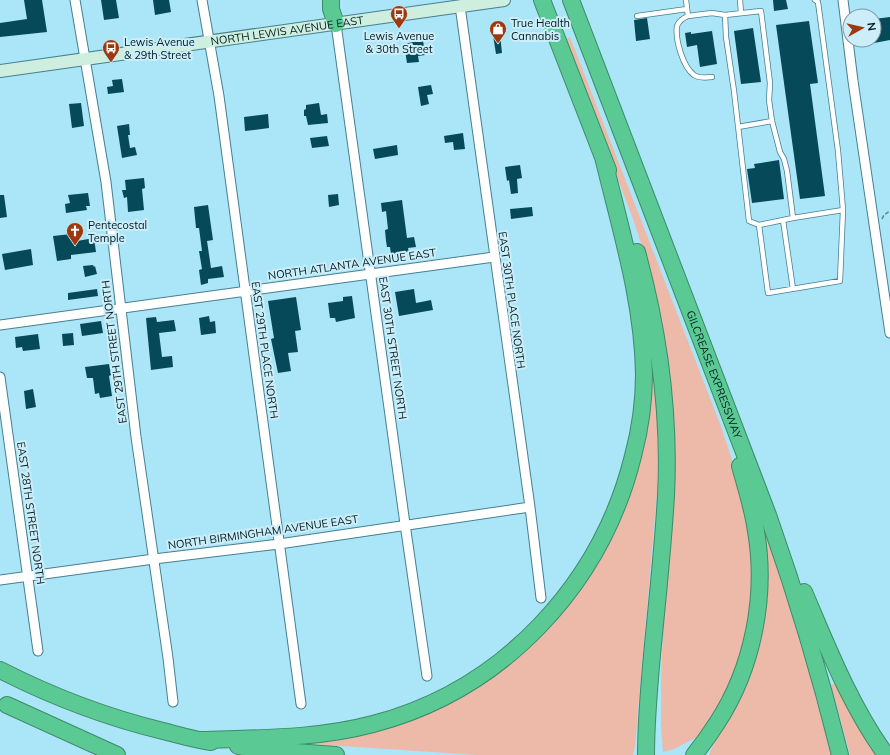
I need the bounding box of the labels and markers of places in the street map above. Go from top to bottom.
bus stop icon: Lewis Avenue & 30th Street [389,4,409,29]
place label: True Health Cannabis [511,16,570,43]
shop icon: True Health Cannabis [488,19,508,44]
place label: Lewis Avenue & 30th Street [364,29,434,56]
place label: Lewis Avenue & 29th Street [124,35,195,62]
bus stop icon: Lewis Avenue & 29th Street [101,38,121,63]
place label: Pentecostal Temple [88,218,147,245]
church icon: Pentecostal Temple [65,221,85,246]

